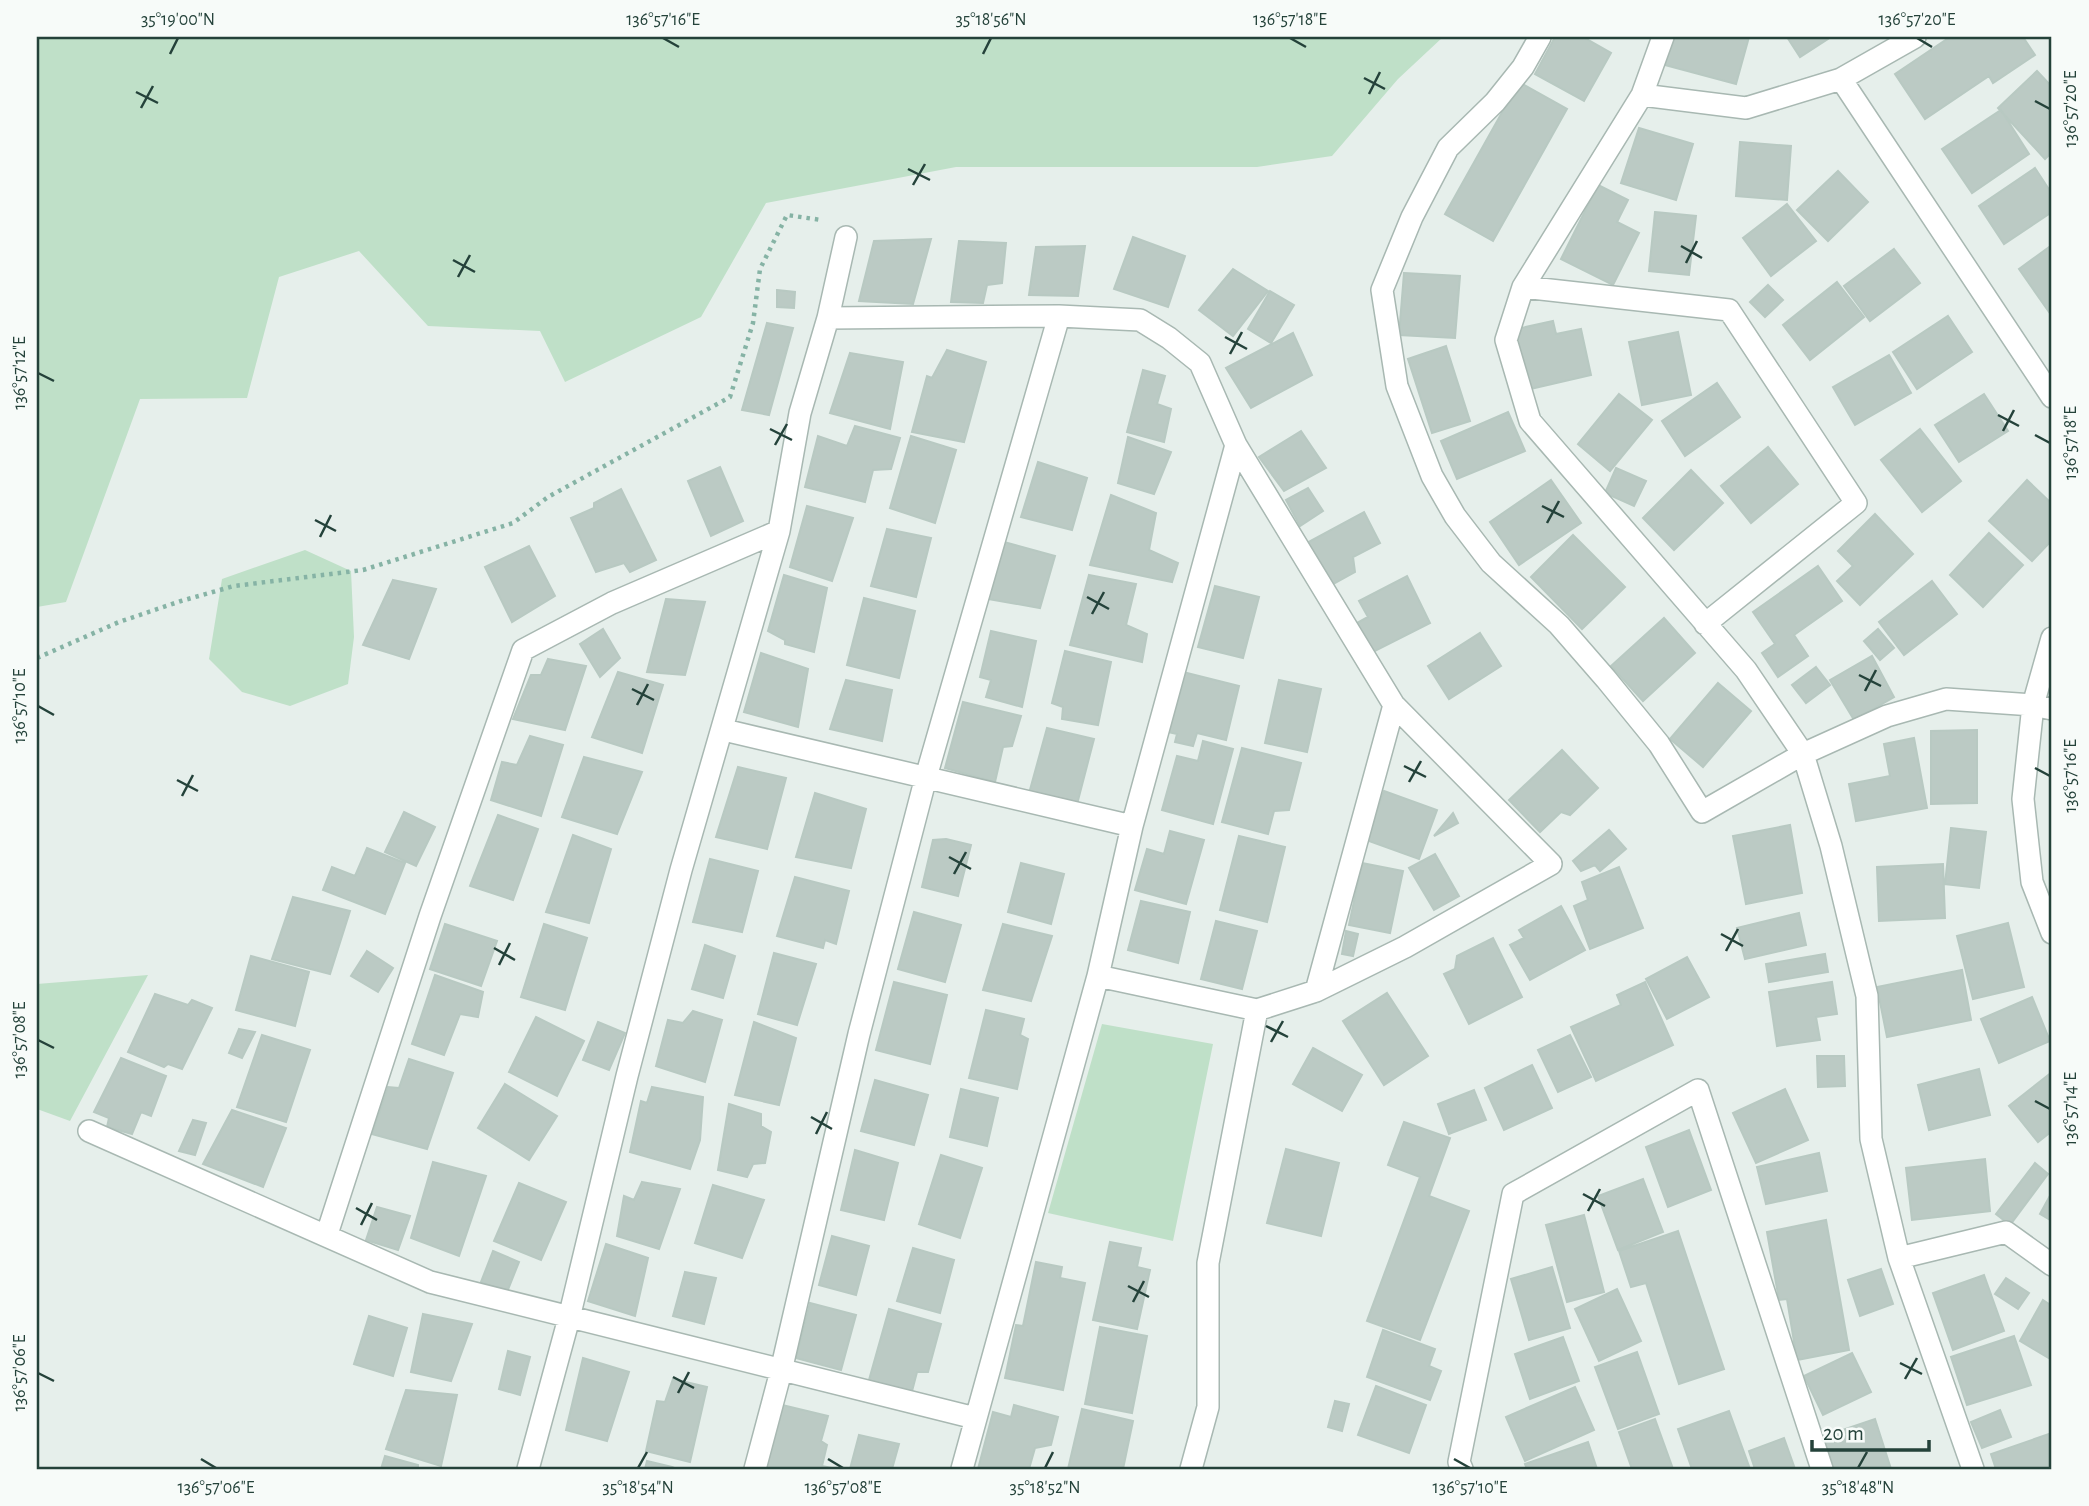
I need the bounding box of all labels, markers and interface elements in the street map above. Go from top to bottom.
text: 35°19'00"N [141,11,215,29]
text: 136°57'16"E [626,11,700,29]
text: 35°18'56"N [955,11,1027,29]
text: 136°57'18"E [1253,11,1327,29]
text: 136°57'20"E [1879,11,1956,29]
text: 136°57'20"E [2062,70,2080,147]
text: 136°57'12"E [11,336,29,410]
text: 136°57'18"E [2062,406,2080,480]
text: 136°57'10"E [11,668,29,743]
text: 136°57'16"E [2062,739,2080,813]
text: 136°57'08"E [11,1001,29,1079]
text: 136°57'14"E [2062,1072,2080,1146]
text: 136°57'06"E [11,1334,29,1412]
scale bar [1812,1408,1930,1452]
text: 20 m [1823,1423,1864,1444]
text: 136°57'06"E [177,1479,255,1497]
text: 35°18'54"N [602,1479,674,1497]
text: 136°57'08"E [804,1479,882,1497]
text: 35°18'52"N [1010,1479,1080,1497]
text: 136°57'10"E [1433,1479,1508,1497]
text: 35°18'48"N [1822,1479,1894,1497]

